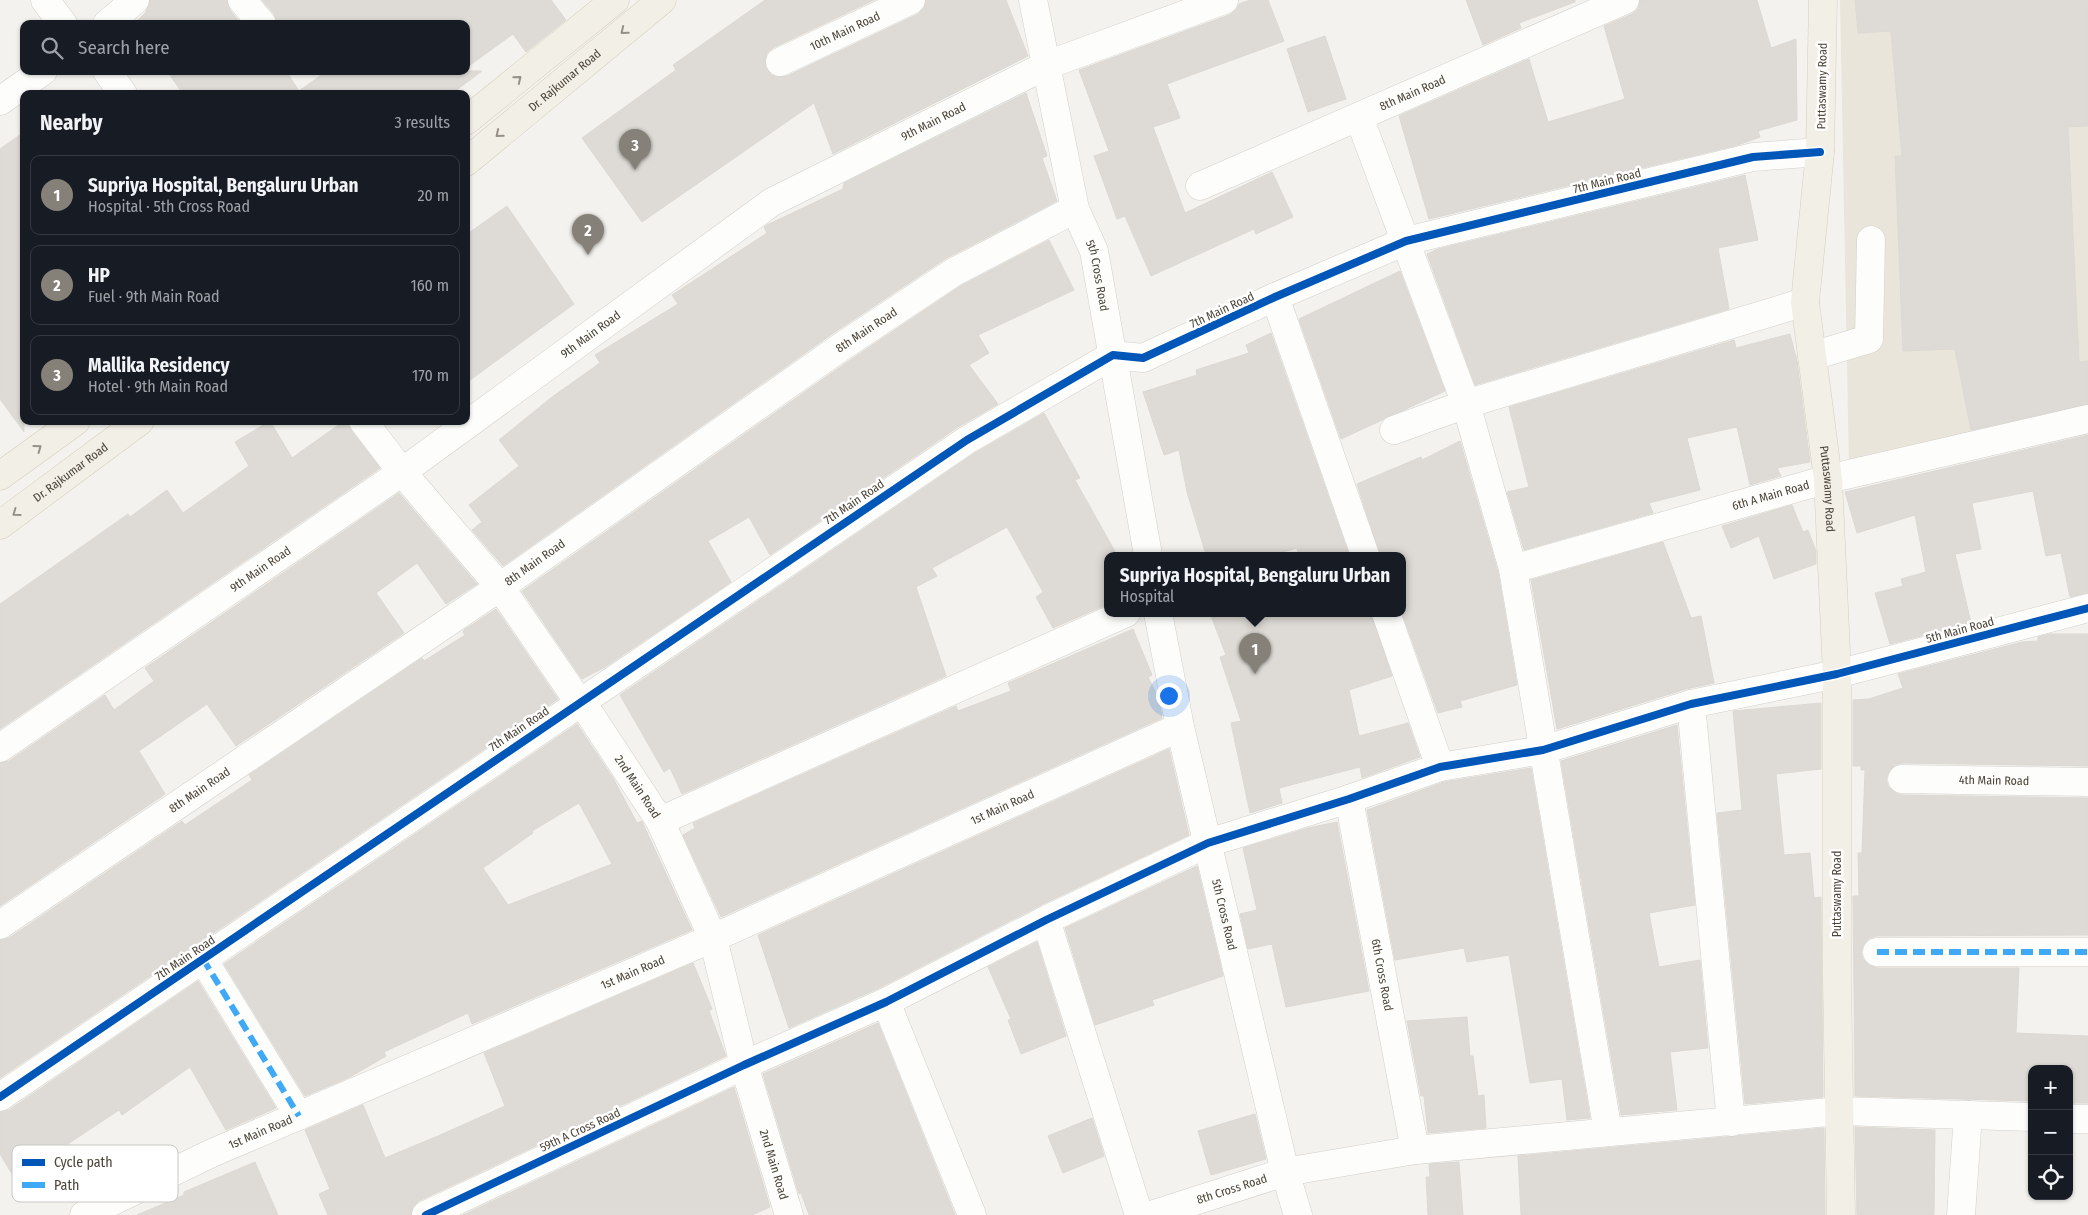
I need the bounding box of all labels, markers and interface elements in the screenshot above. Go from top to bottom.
street label: 10th Main Road [808,9,882,54]
search box [20,20,470,75]
one-way arrow [621,25,630,34]
icon: search [38,34,66,62]
text: Search here [78,36,170,59]
street label: Puttaswamy Road [1814,43,1830,129]
street label: Dr. Rajkumar Road [526,46,604,114]
street label: 8th Main Road [1377,72,1448,114]
one-way arrow [512,76,521,85]
street label: 9th Main Road [899,100,968,144]
text: Nearby [40,110,102,136]
text: 3 results [394,113,450,132]
one-way arrow [496,128,505,137]
pin: 3 [619,129,651,170]
street label: 7th Main Road [1572,166,1642,196]
text: Supriya Hospital, Bengaluru Urban [88,174,358,197]
text: 1 [54,186,60,205]
text: 20 m [418,186,449,205]
text: Hospital · 5th Cross Road [88,197,250,216]
pin: 2 [572,214,604,255]
street label: 5th Cross Road [1083,238,1112,312]
text: HP [88,264,110,287]
text: 2 [53,276,61,295]
text: 160 m [410,276,449,295]
text: Fuel · 9th Main Road [88,287,220,306]
street label: 7th Main Road [1188,289,1256,331]
street label: 8th Main Road [833,305,900,356]
street label: 9th Main Road [558,308,623,361]
text: Mallika Residency [88,354,230,377]
text: 3 [53,366,61,385]
text: 170 m [412,366,449,385]
text: Hotel · 9th Main Road [88,377,228,396]
street label: Dr. Rajkumar Road [30,440,111,505]
street label: Puttaswamy Road [1817,445,1837,532]
one-way arrow [32,446,41,454]
street label: 7th Main Road [821,477,887,527]
street label: 6th A Main Road [1730,478,1811,513]
one-way arrow [13,507,22,515]
street label: 8th Main Road [502,536,568,589]
street label: 9th Main Road [227,543,294,595]
popup [1104,552,1406,617]
text: Supriya Hospital, Bengaluru Urban [1120,564,1390,587]
text: Hospital [1120,587,1174,606]
street label: 5th Main Road [1924,614,1996,646]
pin: 1 [1239,633,1271,674]
your location [1156,683,1182,709]
street label: 7th Main Road [486,704,552,754]
street label: 2nd Main Road [612,753,663,821]
street label: 8th Main Road [166,764,233,816]
street label: 4th Main Road [1959,773,2029,788]
street label: 1st Main Road [968,787,1036,828]
street label: Puttaswamy Road [1830,851,1844,937]
street label: 5th Cross Road [1209,878,1239,952]
street label: 7th Main Road [152,933,218,983]
street label: 6th Cross Road [1368,938,1396,1012]
street label: 1st Main Road [599,953,667,992]
map controls [2028,1065,2073,1200]
button: + [2028,1065,2073,1110]
street label: 59th A Cross Road [537,1105,623,1155]
button: − [2028,1110,2073,1155]
street label: 1st Main Road [226,1112,295,1152]
street label: 2nd Main Road [757,1128,791,1201]
legend [12,1145,178,1202]
text: Cycle path [54,1154,113,1171]
button: locate [2028,1155,2073,1200]
street label: 8th Cross Road [1195,1171,1269,1207]
text: Path [54,1177,79,1194]

